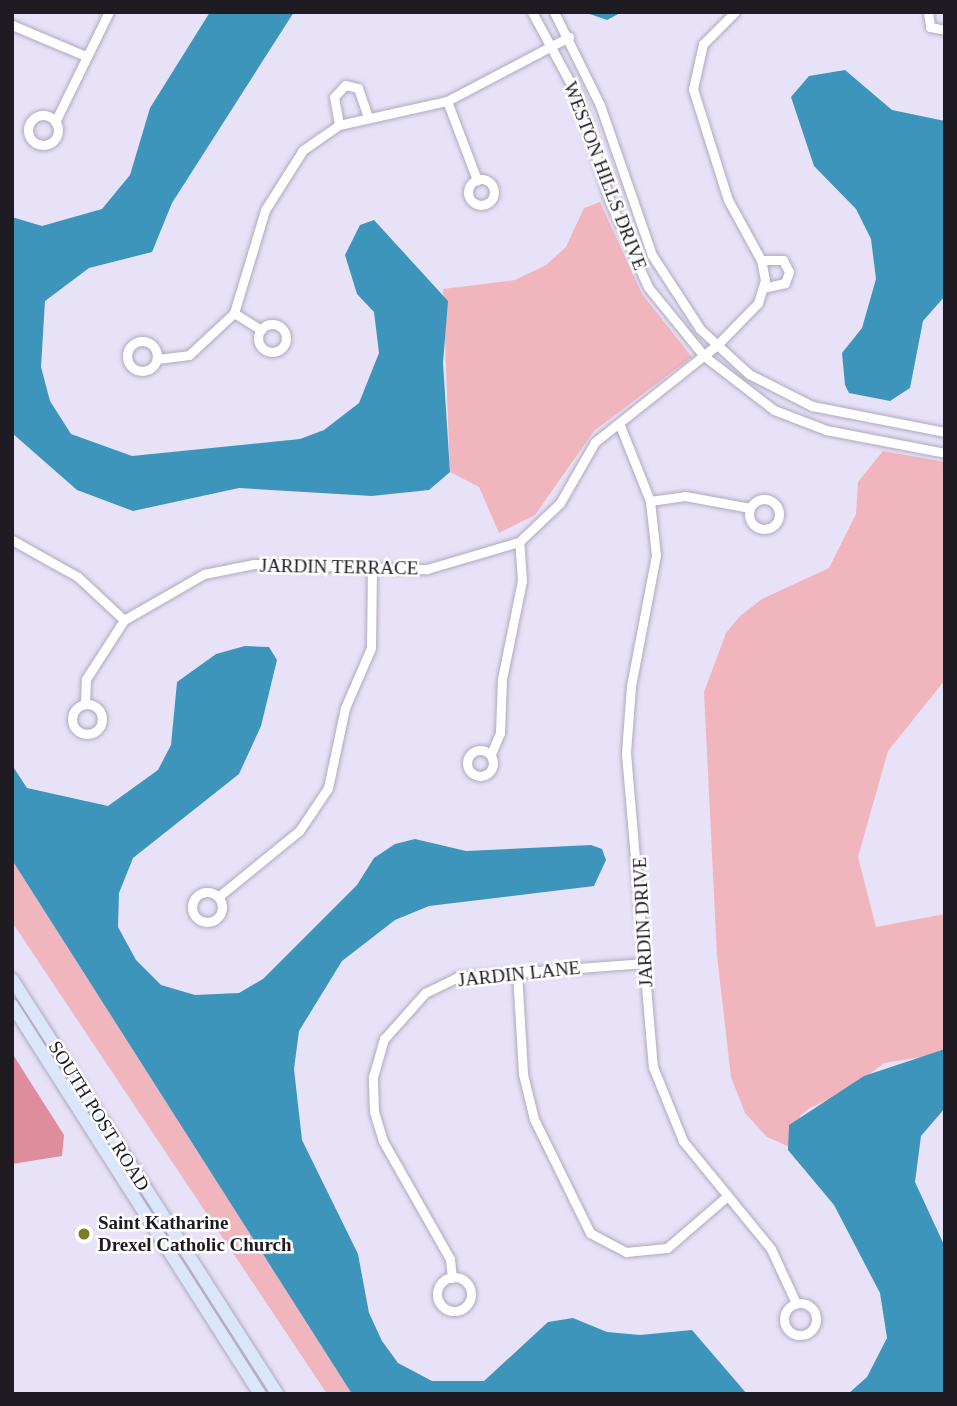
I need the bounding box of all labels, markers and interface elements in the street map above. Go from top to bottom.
street label: WESTON HILLS DRIVE [558,78,652,274]
street label: JARDIN TERRACE [259,554,419,580]
street label: JARDIN DRIVE [628,856,658,988]
street label: JARDIN LANE [457,956,581,992]
street label: SOUTH POST ROAD [43,1037,155,1195]
place label: Saint Katharine Drexel Catholic Church [98,1212,292,1256]
marker: Saint Katharine Drexel Catholic Church [76,1226,92,1242]

